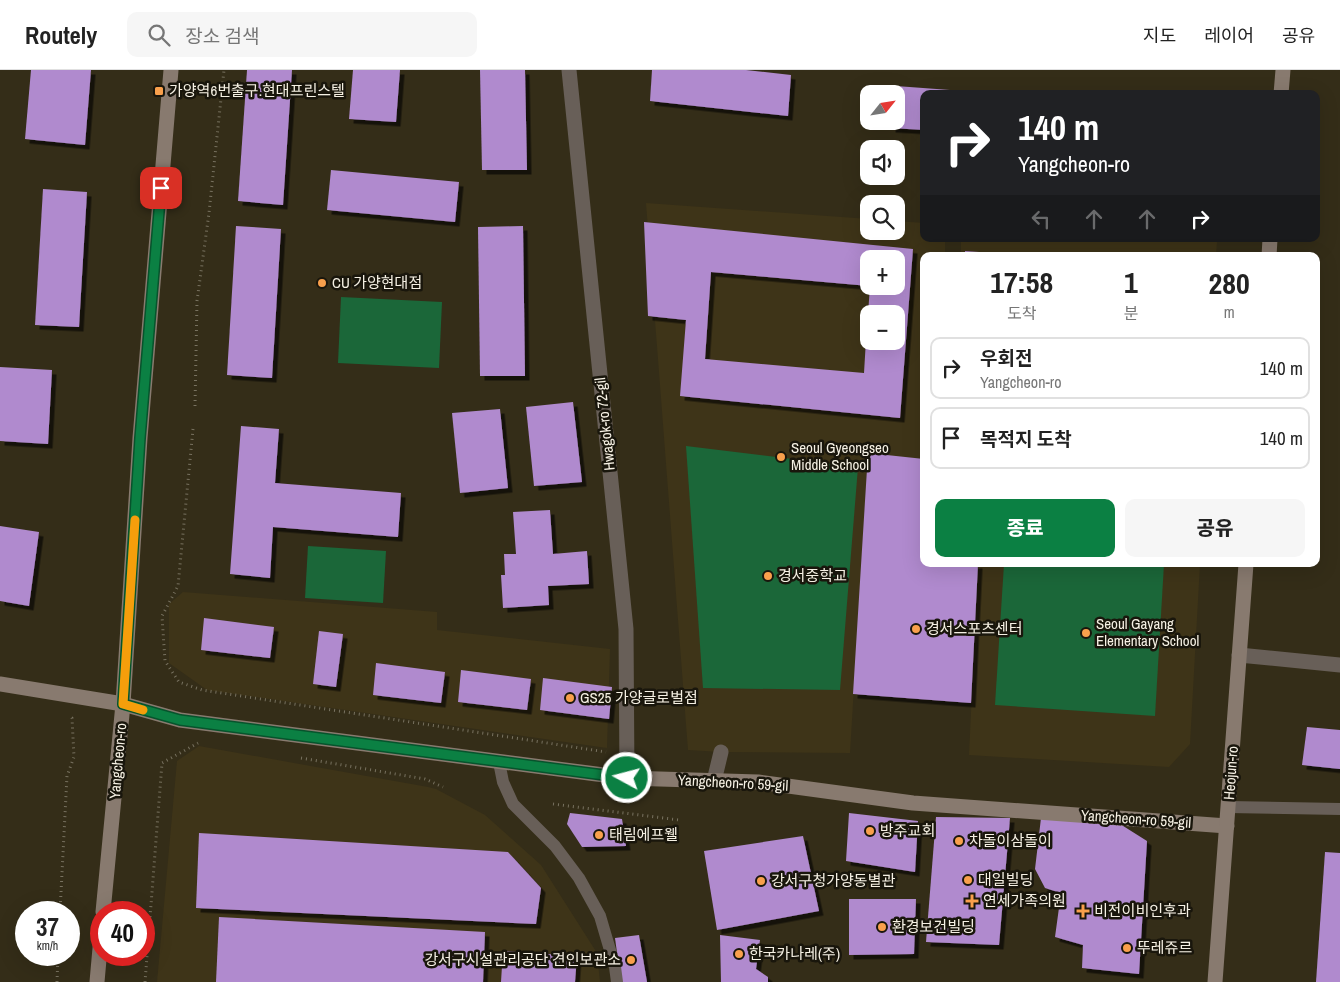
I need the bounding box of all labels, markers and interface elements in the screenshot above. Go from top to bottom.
search box [127,12,477,57]
text: Routely [25,19,97,51]
icon: search [145,21,173,49]
text: 장소 검색 [185,23,259,49]
text: 지도 [1143,23,1176,48]
text: 레이어 [1204,23,1254,48]
text: 공유 [1282,23,1315,48]
place label: 가양역6번출구.현대프린스텔 [169,80,345,101]
marker: 가양역6번출구.현대프린스텔 [153,85,165,97]
north arrow [860,85,905,130]
map controls [860,85,905,350]
text: 140 m [1018,104,1099,151]
icon: right [935,110,1000,175]
button: sound [860,140,905,185]
text: Yangcheon-ro [1018,149,1130,179]
pin [140,167,182,209]
icon: arrive [147,174,175,202]
button: search [860,195,905,240]
icon: left [1027,205,1055,233]
icon: ahead [1080,205,1108,233]
icon: ahead [1133,205,1161,233]
icon: right [1186,205,1214,233]
button: + [860,250,905,295]
text: 17:58 [990,262,1053,302]
text: 1 [1124,262,1138,302]
text: 280 [1209,263,1250,303]
place label: CU 가양현대점 [332,272,422,293]
marker: CU 가양현대점 [316,277,328,289]
text: m [1224,301,1235,323]
text: 도착 [1007,302,1037,324]
text: 분 [1124,302,1138,324]
button: − [860,305,905,350]
text: 우회전 [980,345,1032,371]
icon: right [937,354,965,382]
text: 140 m [1260,355,1303,381]
text: Yangcheon-ro [980,371,1061,393]
street label: Hwagok-ro 72-gil [589,376,620,472]
icon: arrive [937,424,965,452]
text: 140 m [1260,425,1303,451]
text: 목적지 도착 [980,426,1072,452]
place label: Seoul Gyeongseo Middle School [791,437,889,475]
marker: Seoul Gyeongseo Middle School [775,451,787,463]
button: 종료 [935,499,1115,557]
button: 공유 [1125,499,1305,557]
place label: 경서중학교 [778,565,847,586]
marker: 경서중학교 [762,570,774,582]
place label: Seoul Gayang Elementary School [1096,613,1199,651]
place label: 경서스포츠센터 [926,618,1023,639]
marker: 경서스포츠센터 [910,623,922,635]
marker: Seoul Gayang Elementary School [1080,627,1092,639]
place label: GS25 가양글로벌점 [580,687,698,708]
marker: GS25 가양글로벌점 [564,692,576,704]
street label: Yangcheon-ro [104,722,131,800]
street label: Heojun-ro [1218,745,1243,801]
position arrow [600,751,652,803]
street label: Yangcheon-ro 59-gil [677,769,789,796]
street label: Yangcheon-ro 59-gil [1080,804,1192,833]
place label: 방주교회 [880,820,935,841]
place label: 태림에프웰 [609,824,678,845]
marker: 방주교회 [864,825,876,837]
marker: 태림에프웰 [593,829,605,841]
place label: 차돌이삼돌이 [969,830,1052,851]
marker: 차돌이삼돌이 [953,835,965,847]
place label: 대일빌딩 [978,869,1033,890]
place label: 강서구청가양동별관 [771,870,895,891]
marker: 대일빌딩 [962,874,974,886]
marker: 강서구청가양동별관 [755,875,767,887]
place label: 연세가족의원 [983,890,1066,911]
marker: 연세가족의원 [965,894,979,908]
place label: 비전이비인후과 [1094,900,1191,921]
speed limit sign: 40 [90,901,155,966]
marker: 비전이비인후과 [1076,904,1090,918]
text: 37 [36,910,59,944]
place label: 환경보건빌딩 [892,916,975,937]
marker: 환경보건빌딩 [876,921,888,933]
place label: 뚜레쥬르 [1137,937,1192,958]
text: km/h [37,938,58,954]
marker: 뚜레쥬르 [1121,942,1133,954]
place label: 한국카나레(주) [749,943,840,964]
marker: 한국카나레(주) [733,948,745,960]
place label: 강서구시설관리공단 견인보관소 [424,949,621,970]
marker: 강서구시설관리공단 견인보관소 [625,954,637,966]

